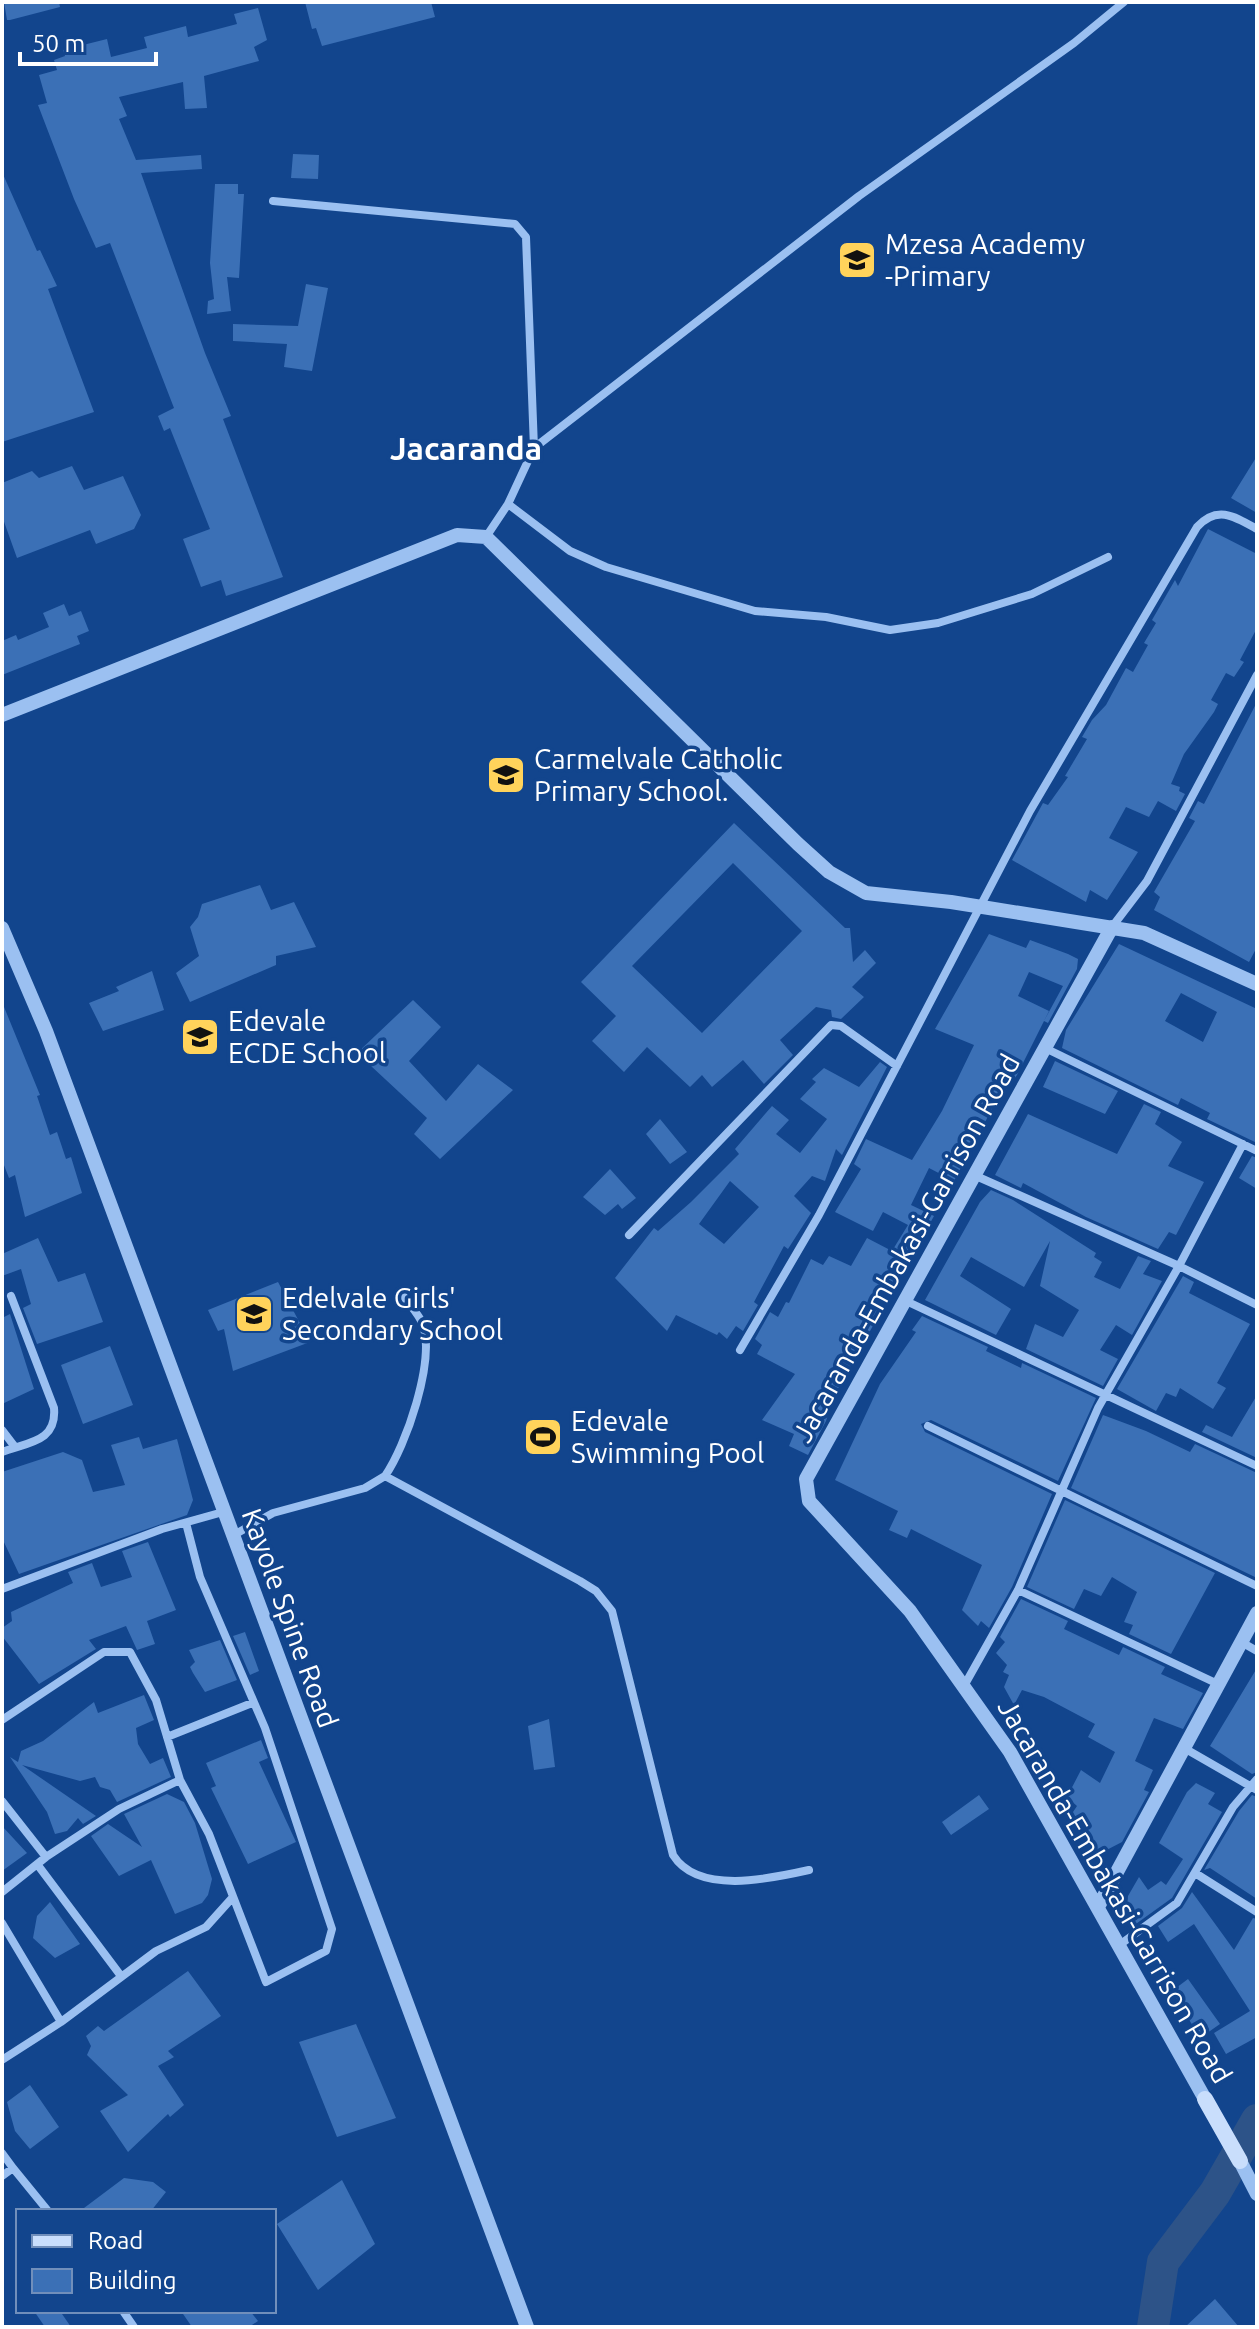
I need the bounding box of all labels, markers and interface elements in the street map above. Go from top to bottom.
scale bar [20,16,156,66]
text: 50 m [32,30,85,57]
place label: Mzesa Academy -Primary [885,228,1085,291]
school or university icon: Mzesa Academy -Primary [836,239,878,281]
district label: Jacaranda [390,430,542,466]
place label: Carmelvale Catholic Primary School. [534,743,782,806]
school or university icon: Carmelvale Catholic Primary School. [485,754,527,796]
place label: Edevale ECDE School [228,1005,386,1068]
school or university icon: Edevale ECDE School [179,1016,221,1058]
street label: Jacaranda-Embakasi-Garrison Road [786,1049,1025,1447]
place label: Edelvale Girls' Secondary School [282,1282,503,1345]
school or university icon: Edelvale Girls' Secondary School [233,1293,275,1335]
place label: Edevale Swimming Pool [571,1405,764,1468]
sports icon: Edevale Swimming Pool [522,1416,564,1458]
street label: Kayole Spine Road [236,1504,344,1732]
street label: Jacaranda-Embakasi-Garrison Road [992,1693,1238,2088]
legend [16,2209,276,2313]
text: Road [88,2227,143,2254]
text: Building [88,2267,176,2294]

